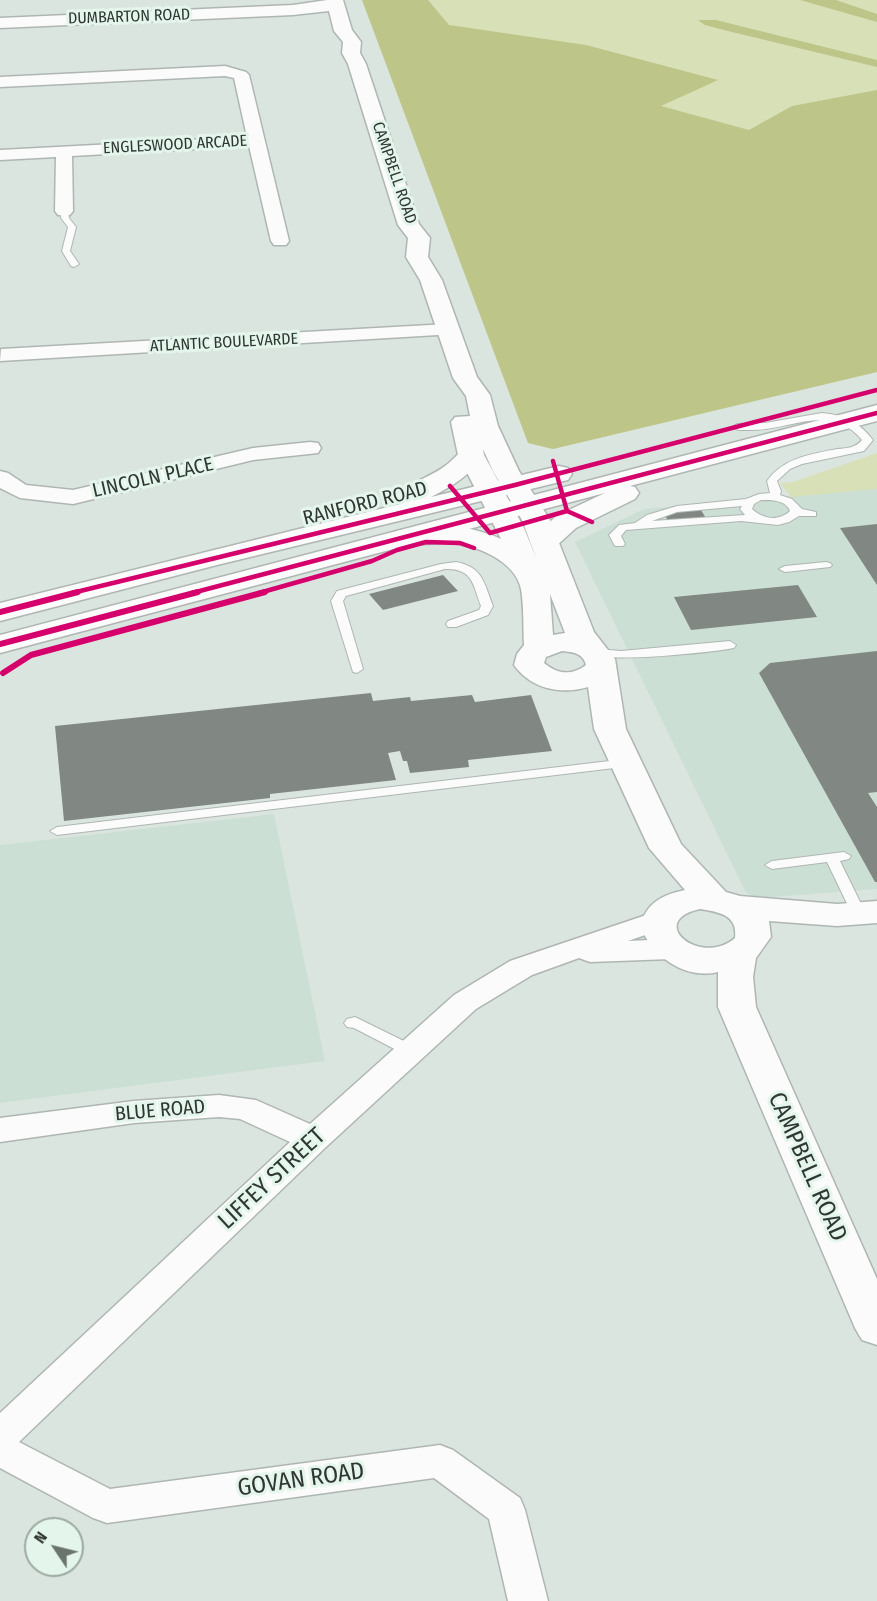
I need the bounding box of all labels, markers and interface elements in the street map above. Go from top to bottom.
street label: DUMBARTON ROAD [68,5,190,29]
street label: CAMPBELL ROAD [368,119,420,227]
street label: ENGLESWOOD ARCADE [103,132,247,158]
street label: ATLANTIC BOULEVARDE [149,330,299,356]
street label: LINCOLN PLACE [90,452,216,504]
street label: RANFORD ROAD [300,477,430,531]
street label: CAMPBELL ROAD [761,1088,853,1246]
street label: BLUE ROAD [114,1095,206,1127]
street label: LIFFEY STREET [212,1122,332,1236]
street label: GOVAN ROAD [236,1457,366,1503]
north arrow [24,1517,84,1577]
text: N [30,1528,51,1547]

